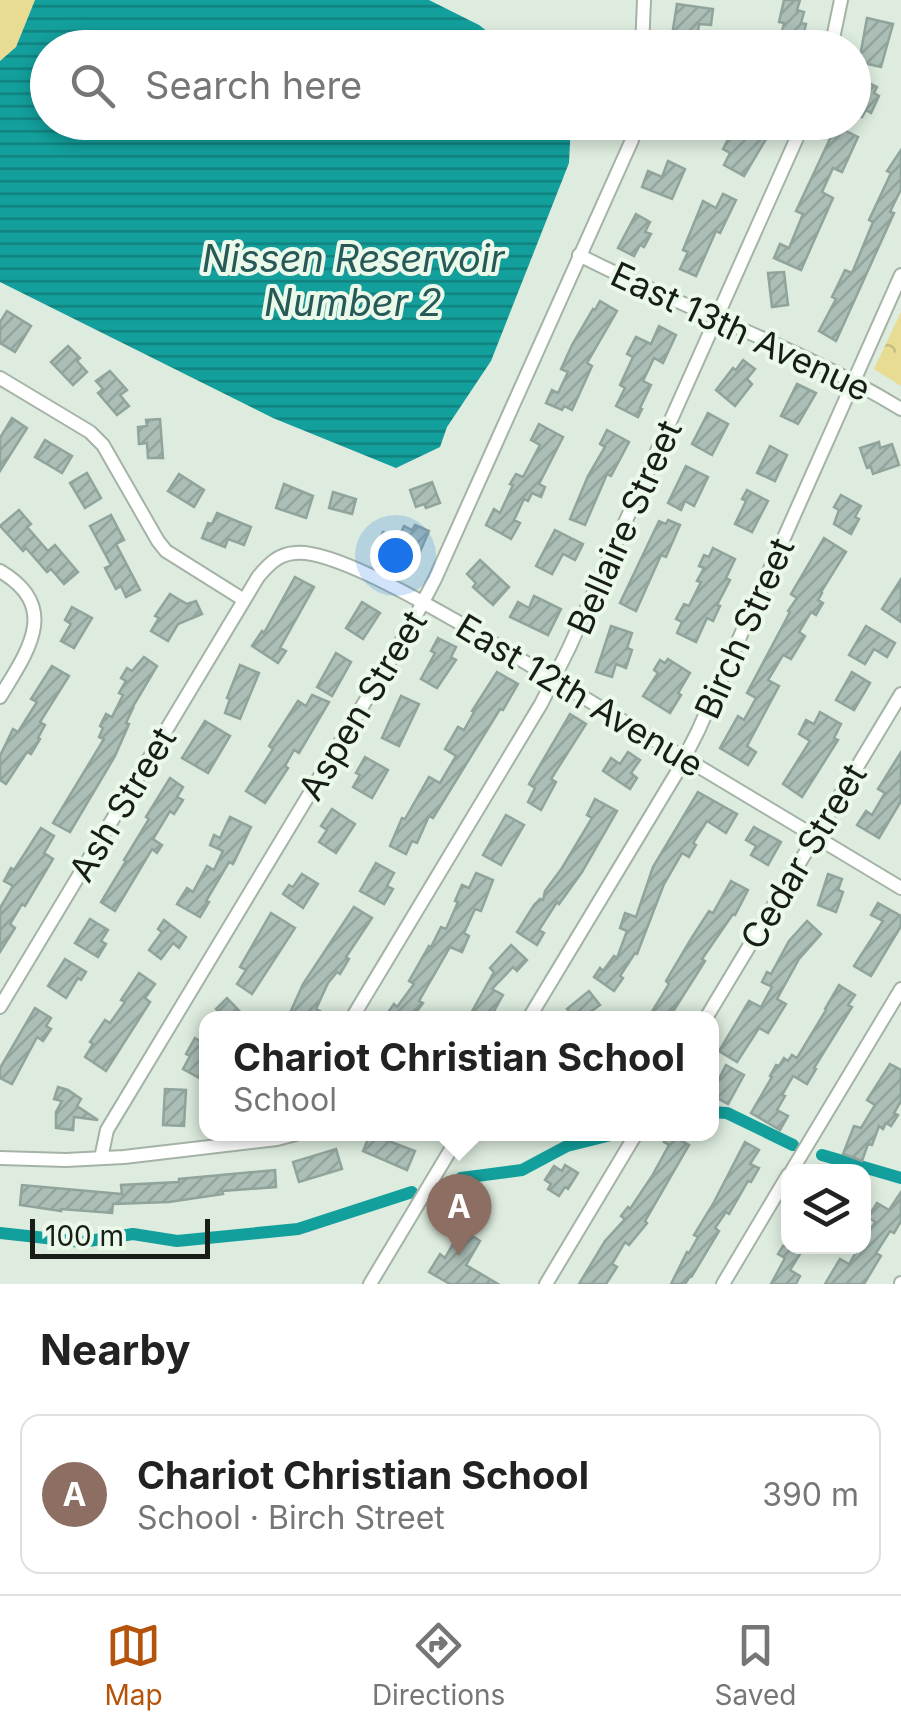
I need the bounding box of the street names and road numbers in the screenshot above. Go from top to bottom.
street label: East 13th Avenue [605,253,877,409]
street label: Bellaire Street [558,413,690,641]
street label: Birch Street [686,531,802,725]
street label: Aspen Street [289,603,435,807]
street label: East 12th Avenue [449,605,711,785]
street label: Ash Street [60,719,184,889]
street label: Cedar Street [731,756,875,956]

